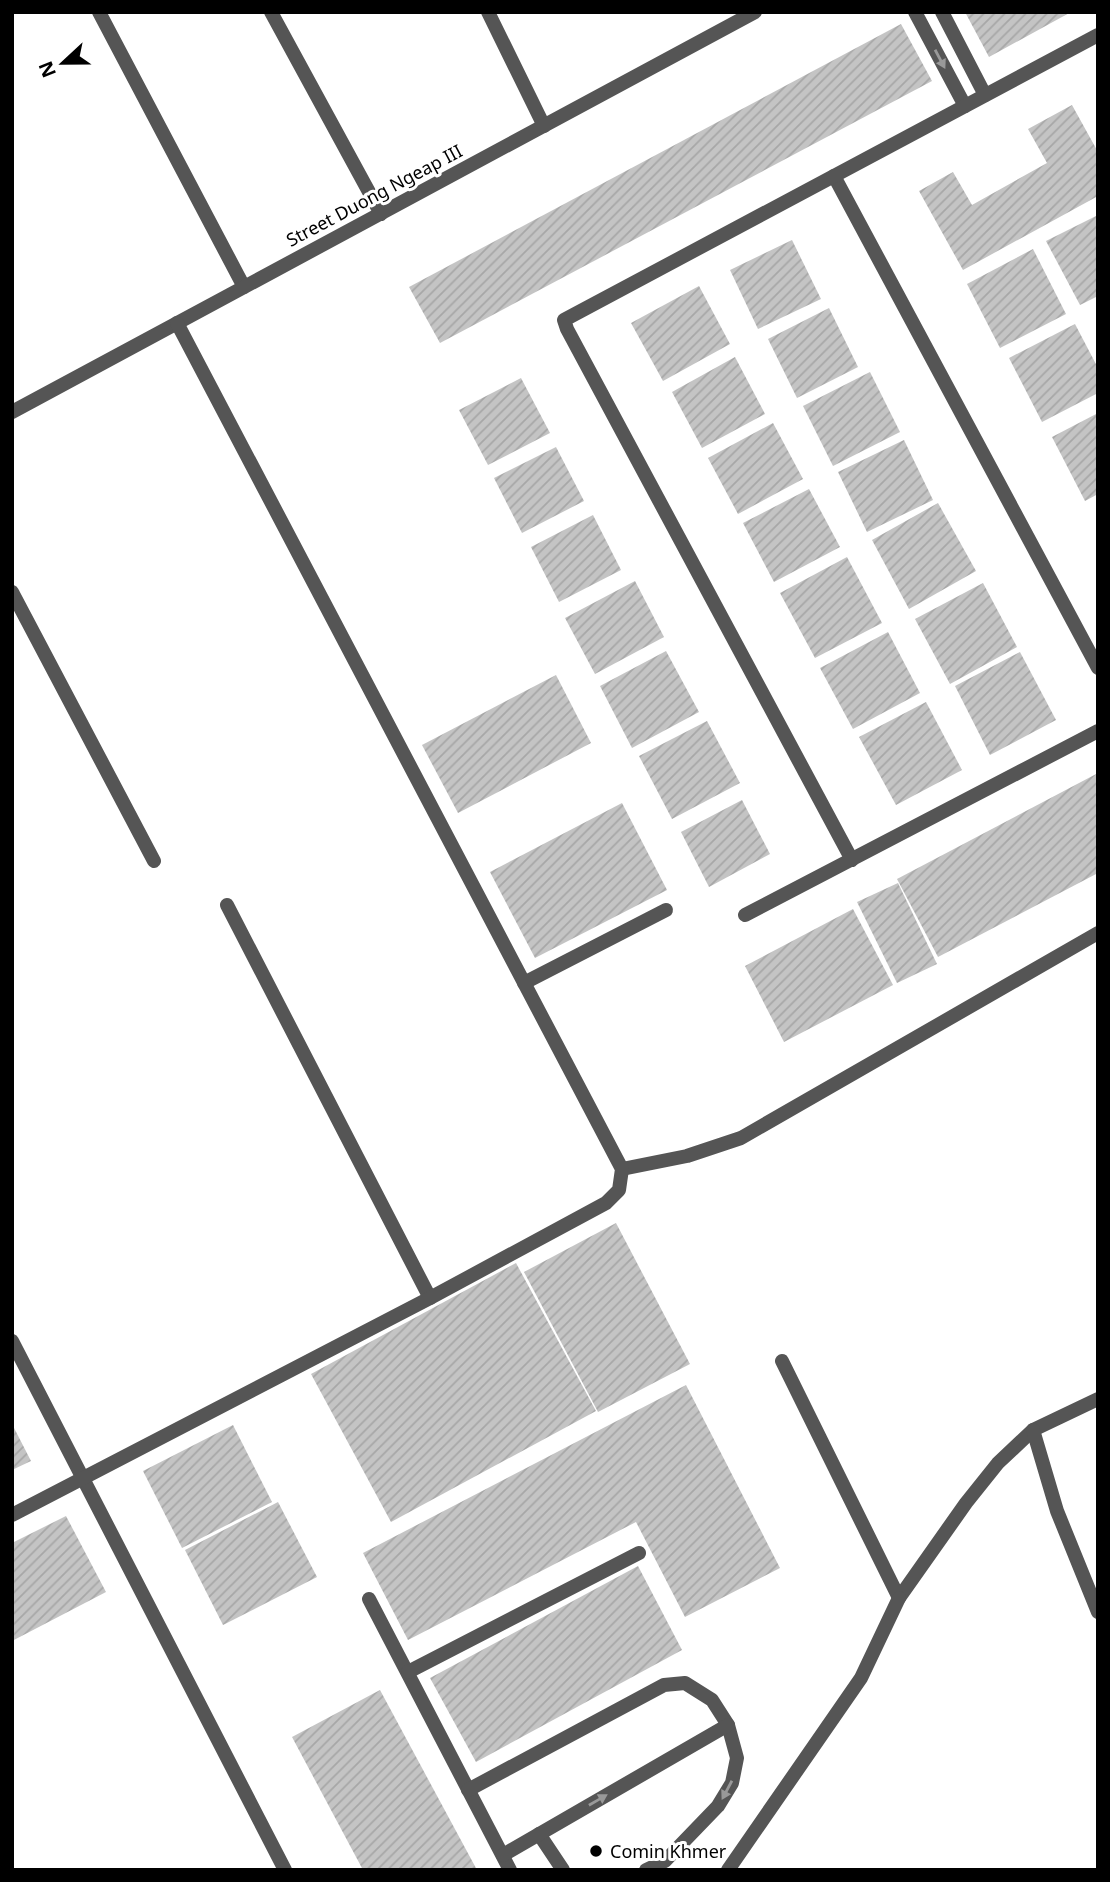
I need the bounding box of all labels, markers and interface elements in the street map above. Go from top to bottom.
north arrow [28,28,98,98]
one-way arrow [934,49,946,69]
text: N [32,57,62,81]
street label: Street Duong Ngeap III [282,138,466,252]
one-way arrow [721,1780,733,1800]
one-way arrow [588,1794,607,1806]
place label: Comin Khmer [610,1839,727,1863]
marker: Comin Khmer [588,1843,604,1859]

